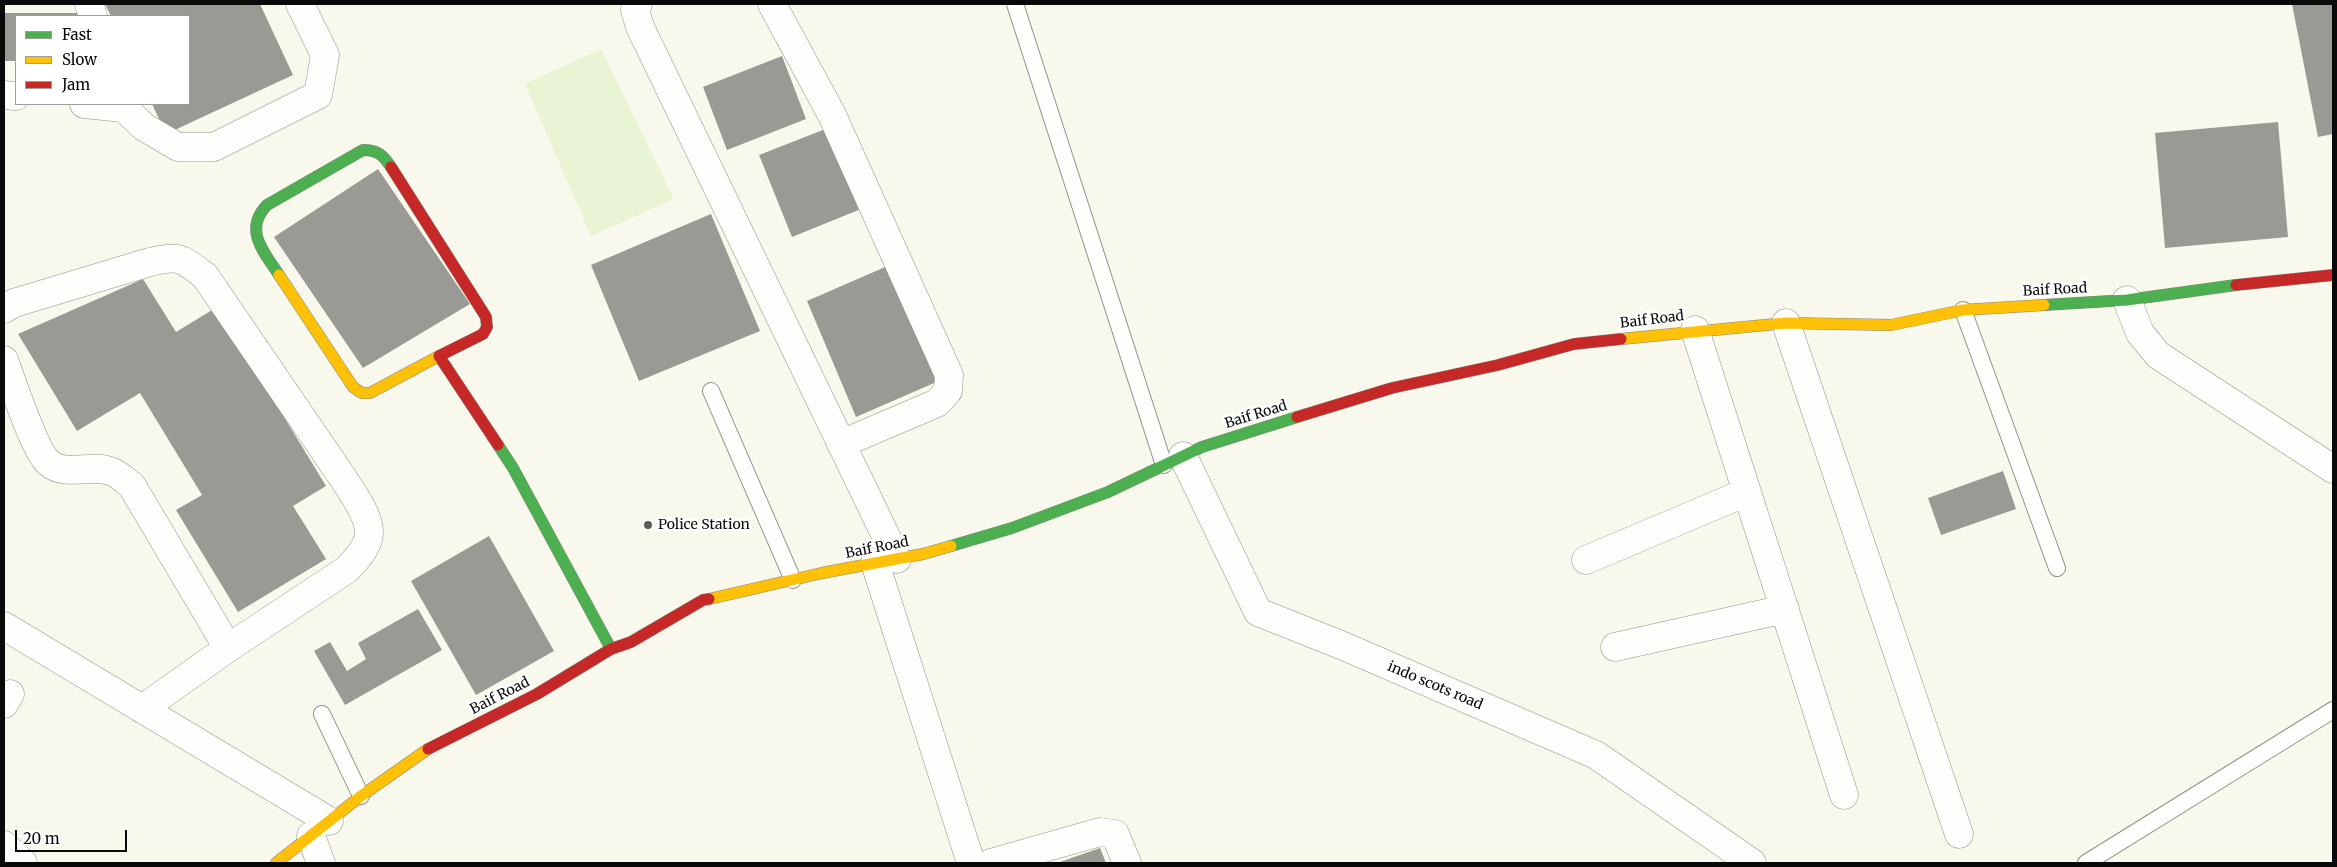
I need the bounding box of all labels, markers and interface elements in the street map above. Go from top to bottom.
legend [15,15,190,105]
text: Fast [62,25,92,44]
text: Slow [62,50,97,69]
text: Jam [62,75,90,94]
street label: Baif Road [2022,280,2088,300]
street label: Baif Road [1619,308,1685,332]
street label: Baif Road [1223,398,1289,432]
place label: Police Station [658,517,750,533]
marker: Police Station [642,519,654,531]
street label: Baif Road [844,534,910,562]
street label: indo scots road [1385,658,1485,714]
street label: Baif Road [468,674,532,718]
scale bar [18,820,130,852]
text: 20 m [23,829,60,848]

